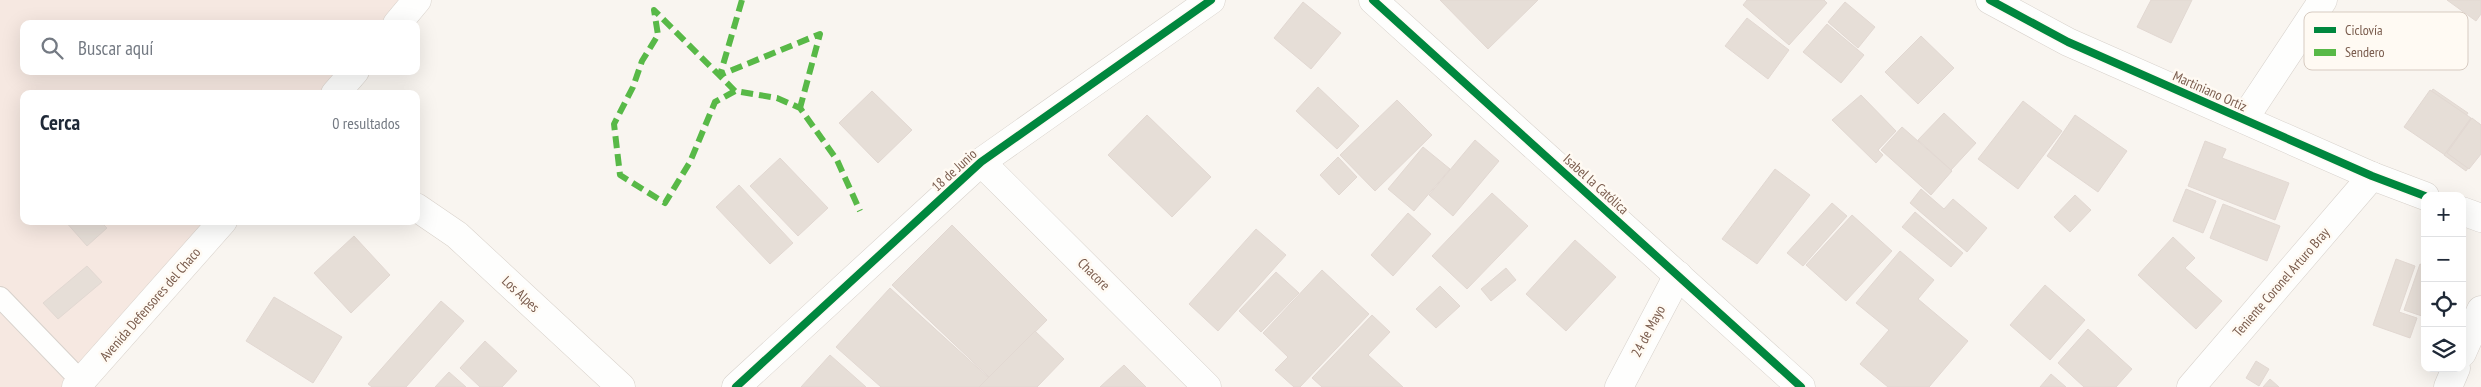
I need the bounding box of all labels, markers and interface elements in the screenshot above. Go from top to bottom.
legend [2304,12,2468,70]
search box [20,20,420,75]
text: Ciclovía [2345,21,2383,39]
icon: search [38,34,66,62]
text: Buscar aquí [78,36,153,60]
text: Sendero [2345,43,2385,61]
street label: Martiniano Ortiz [2170,67,2250,115]
text: Cerca [40,109,80,136]
text: 0 resultados [332,113,400,133]
street label: 18 de Junio [928,145,980,195]
street label: Isabel la Católica [1560,150,1632,218]
map controls [2421,192,2466,372]
button: + [2421,192,2466,237]
street label: Teniente Coronel Arturo Bray [2229,223,2334,340]
button: − [2421,237,2466,282]
street label: Avenida Defensores del Chaco [96,243,204,365]
street label: Chacore [1074,254,1114,294]
street label: Los Alpes [498,272,544,316]
button: locate [2421,282,2466,327]
street label: 24 de Mayo [1627,302,1669,360]
button: layers [2421,327,2466,372]

